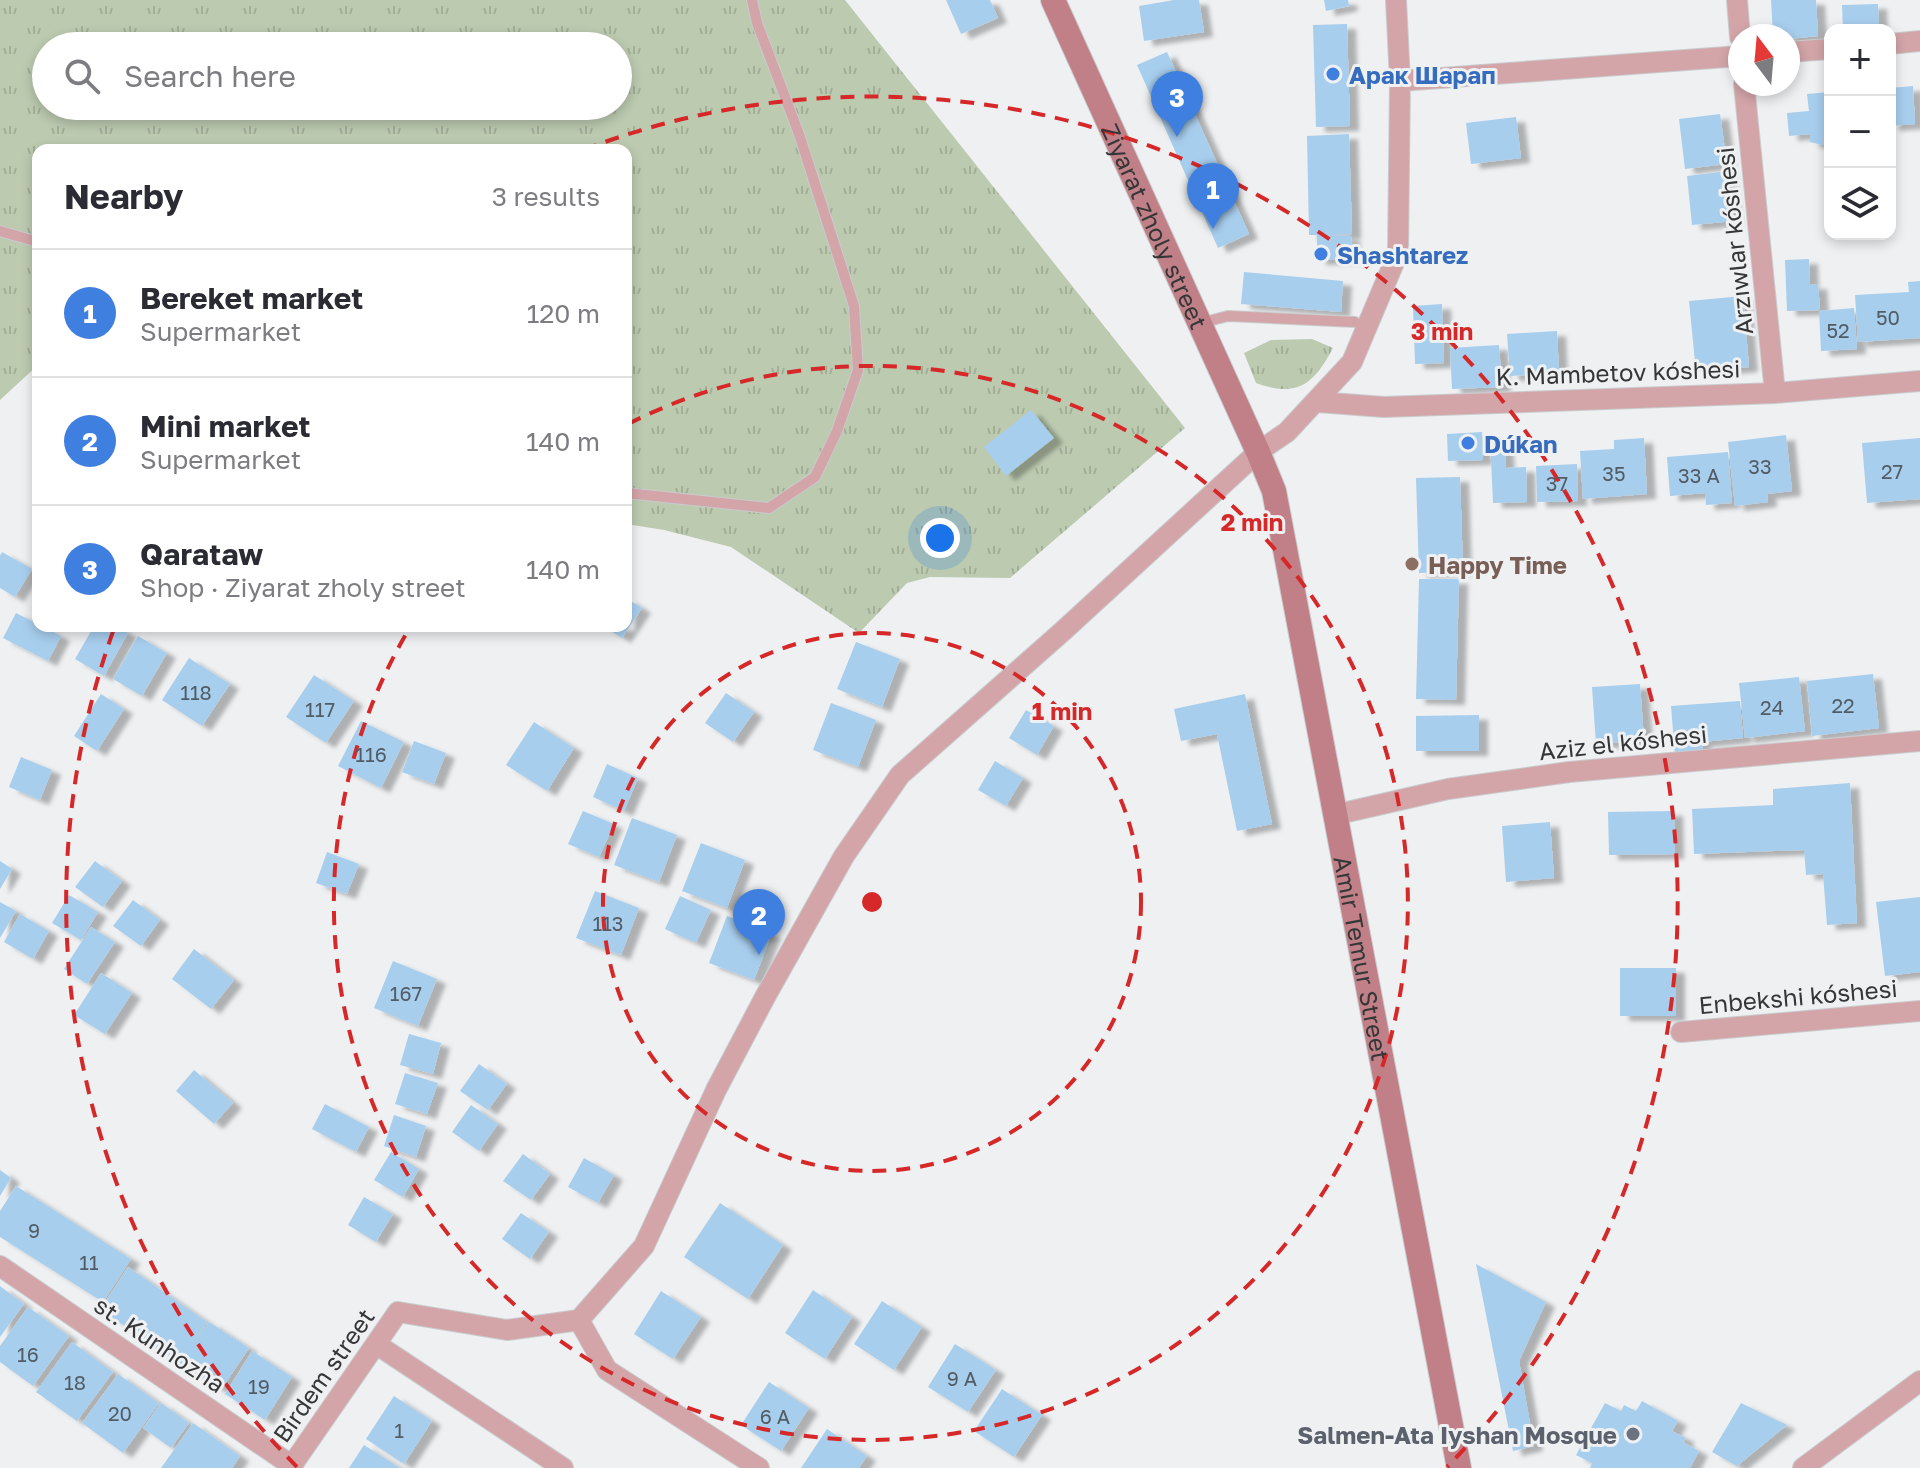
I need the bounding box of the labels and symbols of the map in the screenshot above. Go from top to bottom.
north arrow [1728,24,1800,96]
place label: Арак Шарап [1349,60,1496,89]
marker: Арак Шарап [1324,65,1342,83]
pin: 3 [1151,71,1203,137]
street label: Ziyarat zholy street [1096,119,1215,333]
street label: Arzıwlar kóshesi [1710,146,1758,336]
pin: 1 [1187,163,1239,229]
place label: Shashtarez [1337,240,1468,269]
marker: Shashtarez [1312,245,1330,263]
house number: 50 [1876,305,1900,329]
text: 3 min [1411,316,1473,345]
house number: 52 [1826,318,1850,342]
street label: K. Mambetov kóshesi [1495,353,1741,391]
place label: Dúkan [1484,429,1558,458]
marker: Dúkan [1459,434,1477,452]
house number: 33 [1748,454,1772,478]
house number: 27 [1881,459,1903,483]
house number: 35 [1602,461,1626,485]
house number: 33 А [1678,463,1720,487]
house number: 37 [1546,471,1568,495]
text: 2 min [1221,507,1283,536]
your location [920,518,960,558]
place label: Happy Time [1428,550,1567,579]
marker: Happy Time [1403,555,1421,573]
house number: 118 [180,680,212,704]
house number: 22 [1831,693,1855,717]
house number: 24 [1760,695,1784,719]
text: 1 min [1032,696,1092,725]
house number: 117 [305,697,335,721]
street label: Aziz el kóshesi [1538,719,1708,765]
house number: 116 [355,742,387,766]
street label: Amir Temur Street [1329,853,1396,1063]
centre of rings [858,888,886,916]
pin: 2 [733,889,785,955]
house number: 113 [592,911,624,935]
street label: Enbekshi kóshesi [1697,973,1899,1019]
house number: 167 [390,981,422,1005]
house number: 9 [28,1218,40,1242]
house number: 11 [79,1250,99,1274]
street label: st. Kunhozha [89,1290,231,1398]
street label: Birdem street [266,1303,380,1447]
house number: 16 [17,1342,39,1366]
house number: 9 А [947,1366,977,1390]
house number: 18 [64,1370,86,1394]
house number: 19 [248,1374,270,1398]
house number: 20 [108,1401,132,1425]
house number: 6 А [760,1404,790,1428]
house number: 1 [394,1418,404,1442]
place label: Salmen-Ata Iyshan Mosque [1297,1420,1617,1449]
marker: Salmen-Ata Iyshan Mosque [1624,1425,1642,1443]

